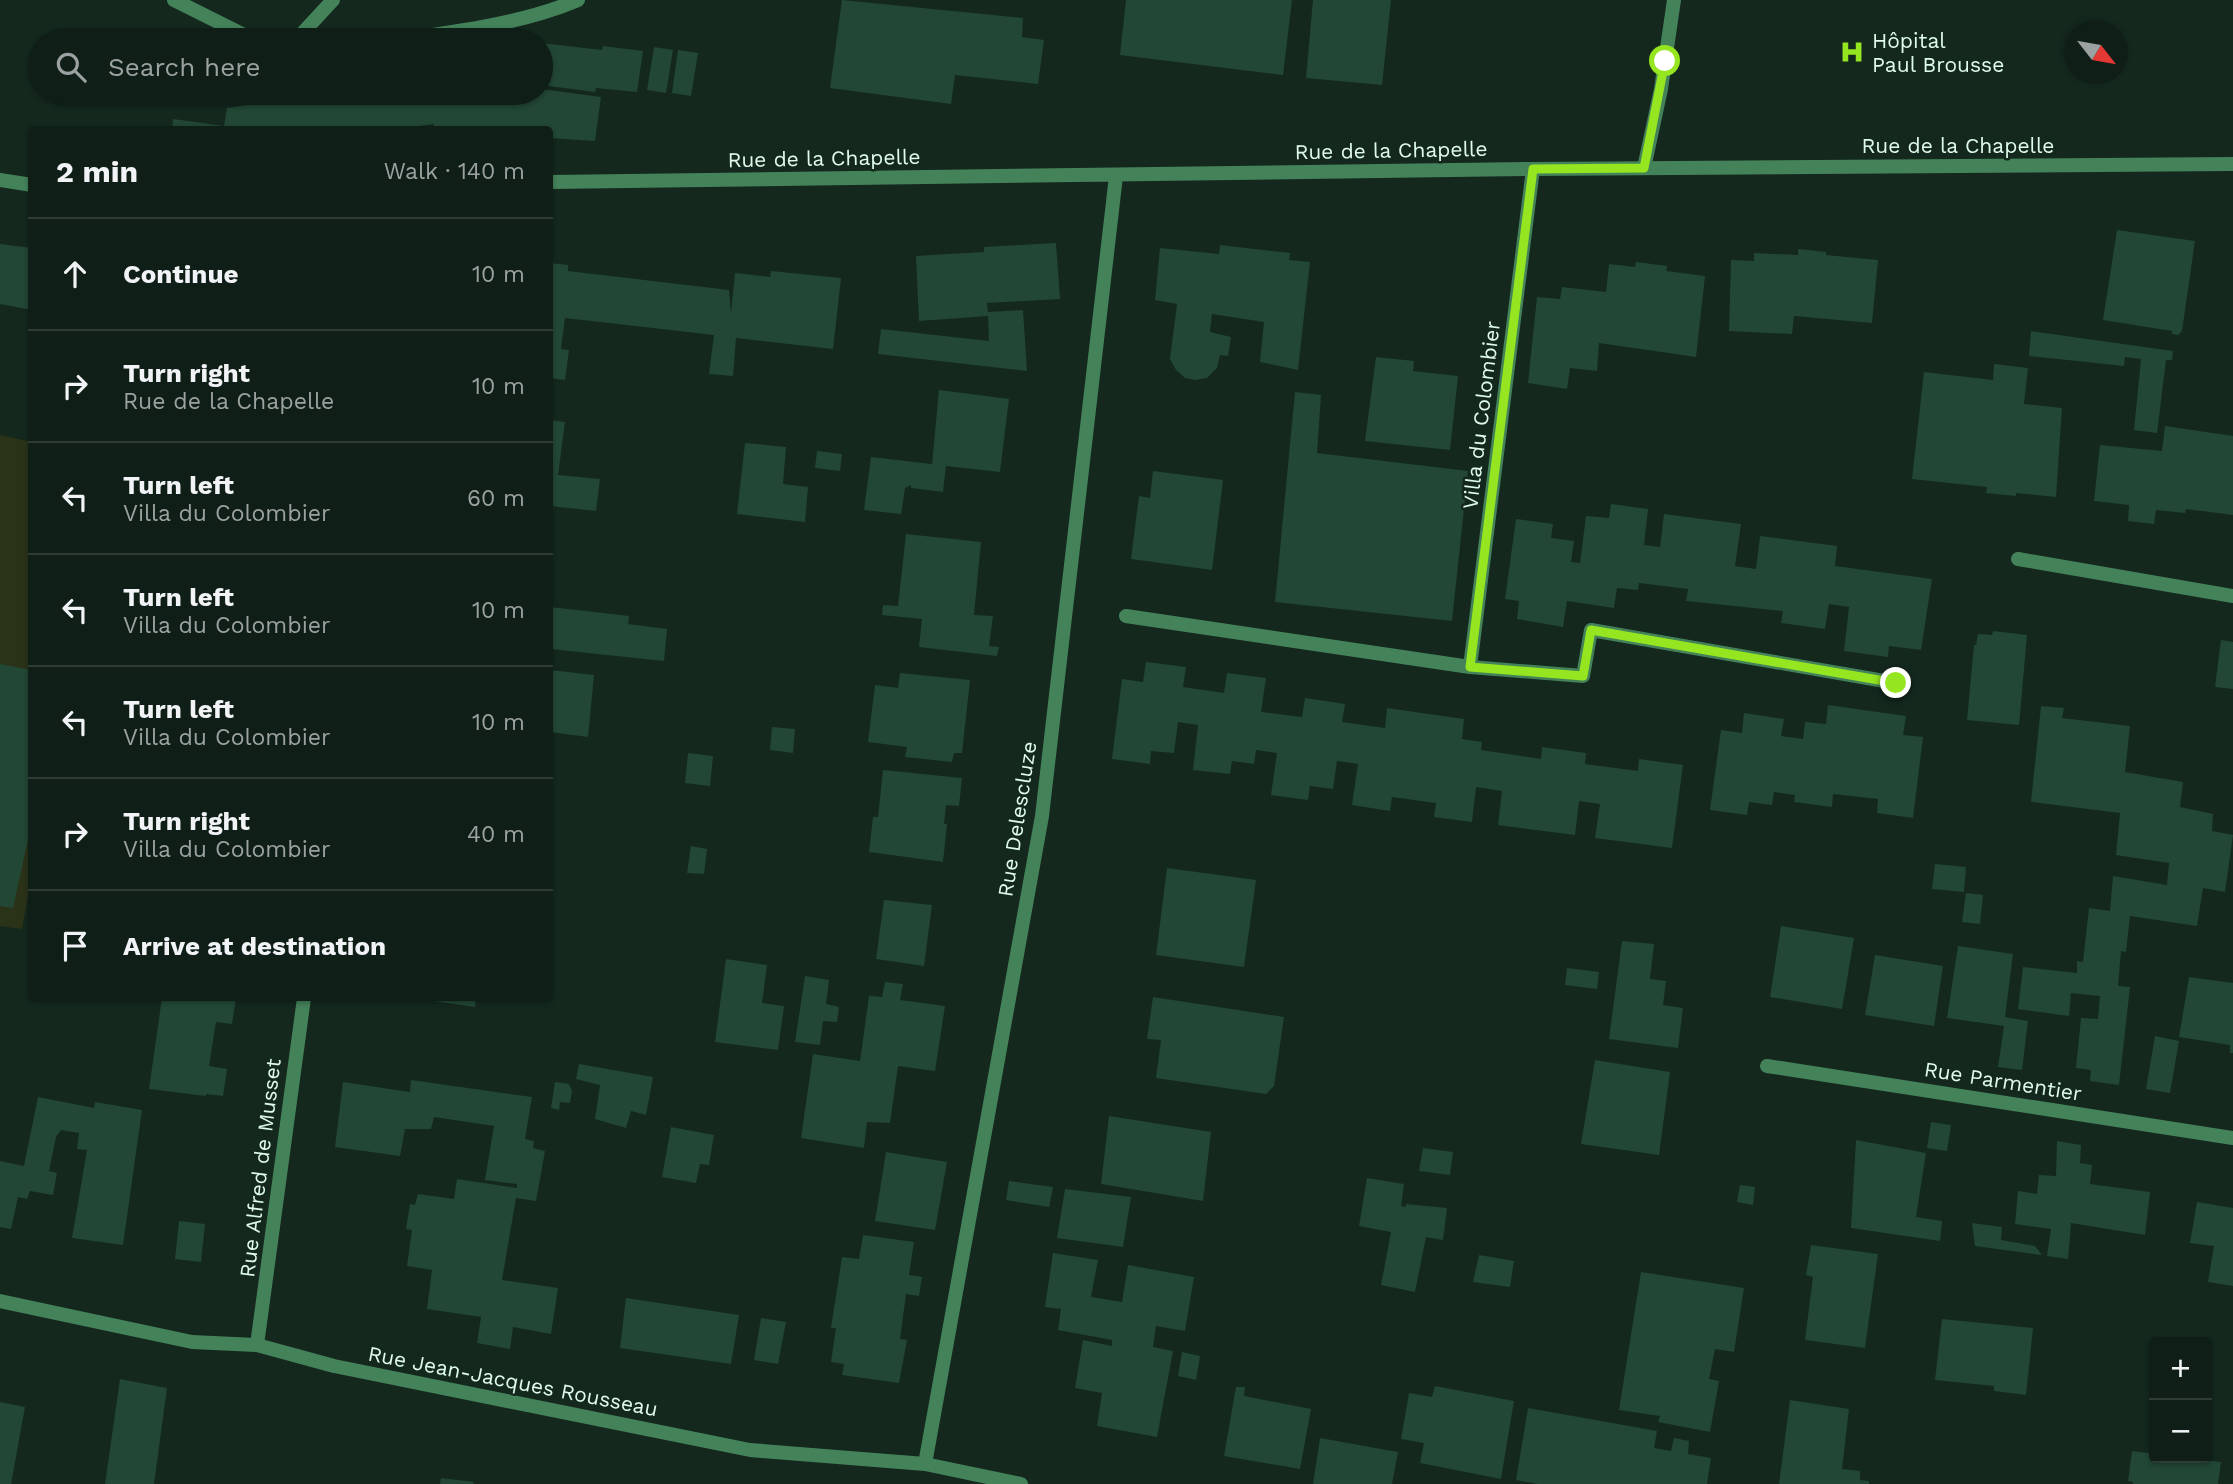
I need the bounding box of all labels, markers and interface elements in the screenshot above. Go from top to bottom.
north arrow [2065,21,2128,84]
search box [28,28,553,105]
place label: Hôpital Paul Brousse [1872,28,2004,77]
hospital icon: Hôpital Paul Brousse [1838,38,1866,66]
route start [1649,45,1680,76]
icon: search [52,48,90,86]
text: Search here [108,52,260,82]
street label: Rue de la Chapelle [1862,133,2054,158]
street label: Rue de la Chapelle [1294,136,1488,164]
street label: Rue de la Chapelle [727,144,921,172]
text: 2 min [56,154,138,189]
text: Walk · 140 m [384,158,525,185]
icon: ahead [56,255,94,293]
text: Continue [123,259,239,289]
text: 10 m [472,261,525,288]
street label: Villa du Colombier [1457,319,1505,511]
text: Turn right [123,358,250,388]
icon: right [56,367,94,405]
text: 10 m [472,373,525,400]
text: Rue de la Chapelle [123,388,334,415]
text: Turn left [123,470,234,500]
icon: left [56,479,94,517]
text: 60 m [467,485,525,512]
text: Villa du Colombier [123,500,330,527]
text: Turn left [123,582,234,612]
icon: left [56,591,94,629]
text: 10 m [472,597,525,624]
text: Villa du Colombier [123,612,330,639]
route end [1880,667,1911,698]
text: Turn left [123,694,234,724]
icon: left [56,703,94,741]
text: 10 m [472,709,525,736]
text: Villa du Colombier [123,724,330,751]
street label: Rue Delescluze [992,739,1042,899]
text: Turn right [123,806,250,836]
icon: right [56,815,94,853]
text: 40 m [467,821,525,848]
text: Villa du Colombier [123,836,330,863]
icon: arrive [56,927,94,965]
text: Arrive at destination [123,931,386,961]
street label: Rue Parmentier [1922,1056,2084,1106]
street label: Rue Alfred de Musset [234,1057,286,1279]
map controls [2149,1337,2212,1463]
button: + [2149,1337,2212,1400]
street label: Rue Jean-Jacques Rousseau [366,1341,660,1421]
button: − [2149,1400,2212,1463]

